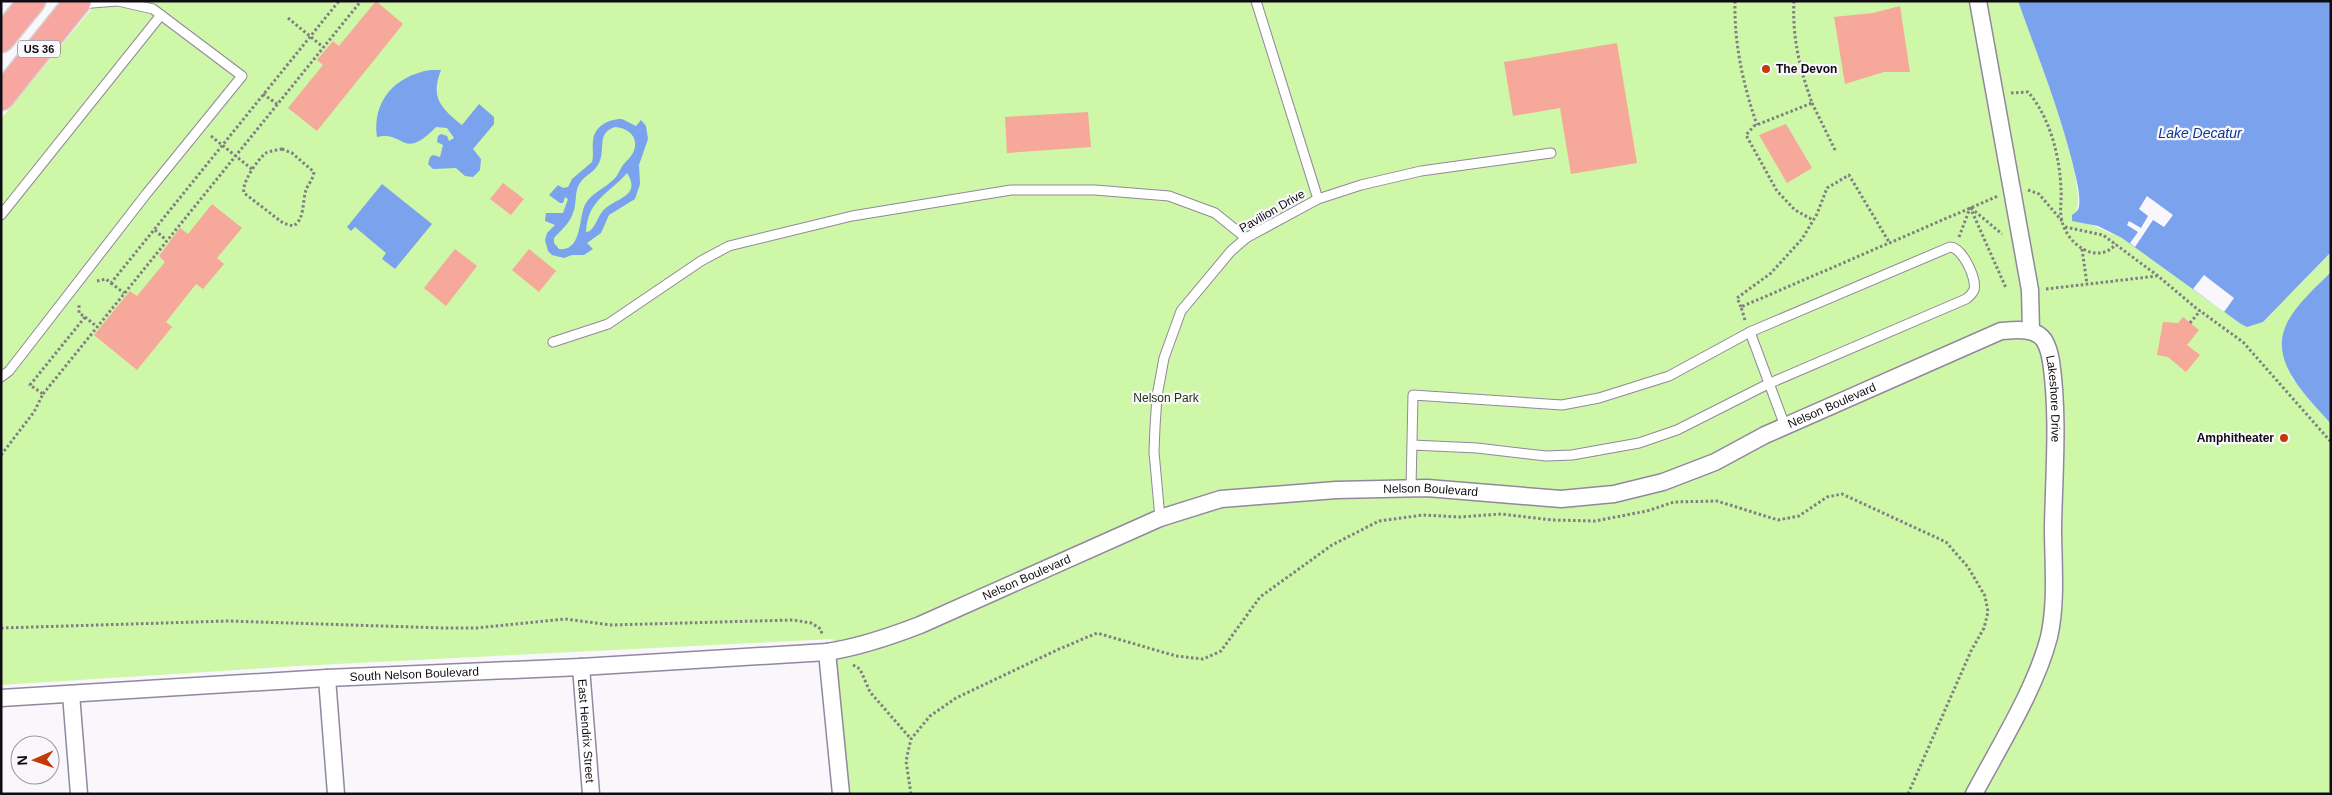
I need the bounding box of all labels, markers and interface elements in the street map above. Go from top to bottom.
road number: US 36 [18,41,60,58]
place label: The Devon [1776,62,1837,76]
marker: The Devon [1760,63,1772,75]
water label: Lake Decatur [2158,125,2243,141]
street label: Pavilion Drive [1237,186,1308,235]
street label: Lakeshore Drive [2043,354,2062,443]
street label: Nelson Boulevard [1786,380,1878,431]
park label: Nelson Park [1133,391,1200,405]
place label: Amphitheater [2197,431,2274,445]
marker: Amphitheater [2278,432,2290,444]
street label: Nelson Boulevard [1383,481,1478,499]
street label: Nelson Boulevard [980,552,1073,603]
street label: South Nelson Boulevard [349,664,479,684]
street label: East Hendrix Street [575,678,597,784]
north arrow [10,735,60,785]
text: N [14,755,30,766]

